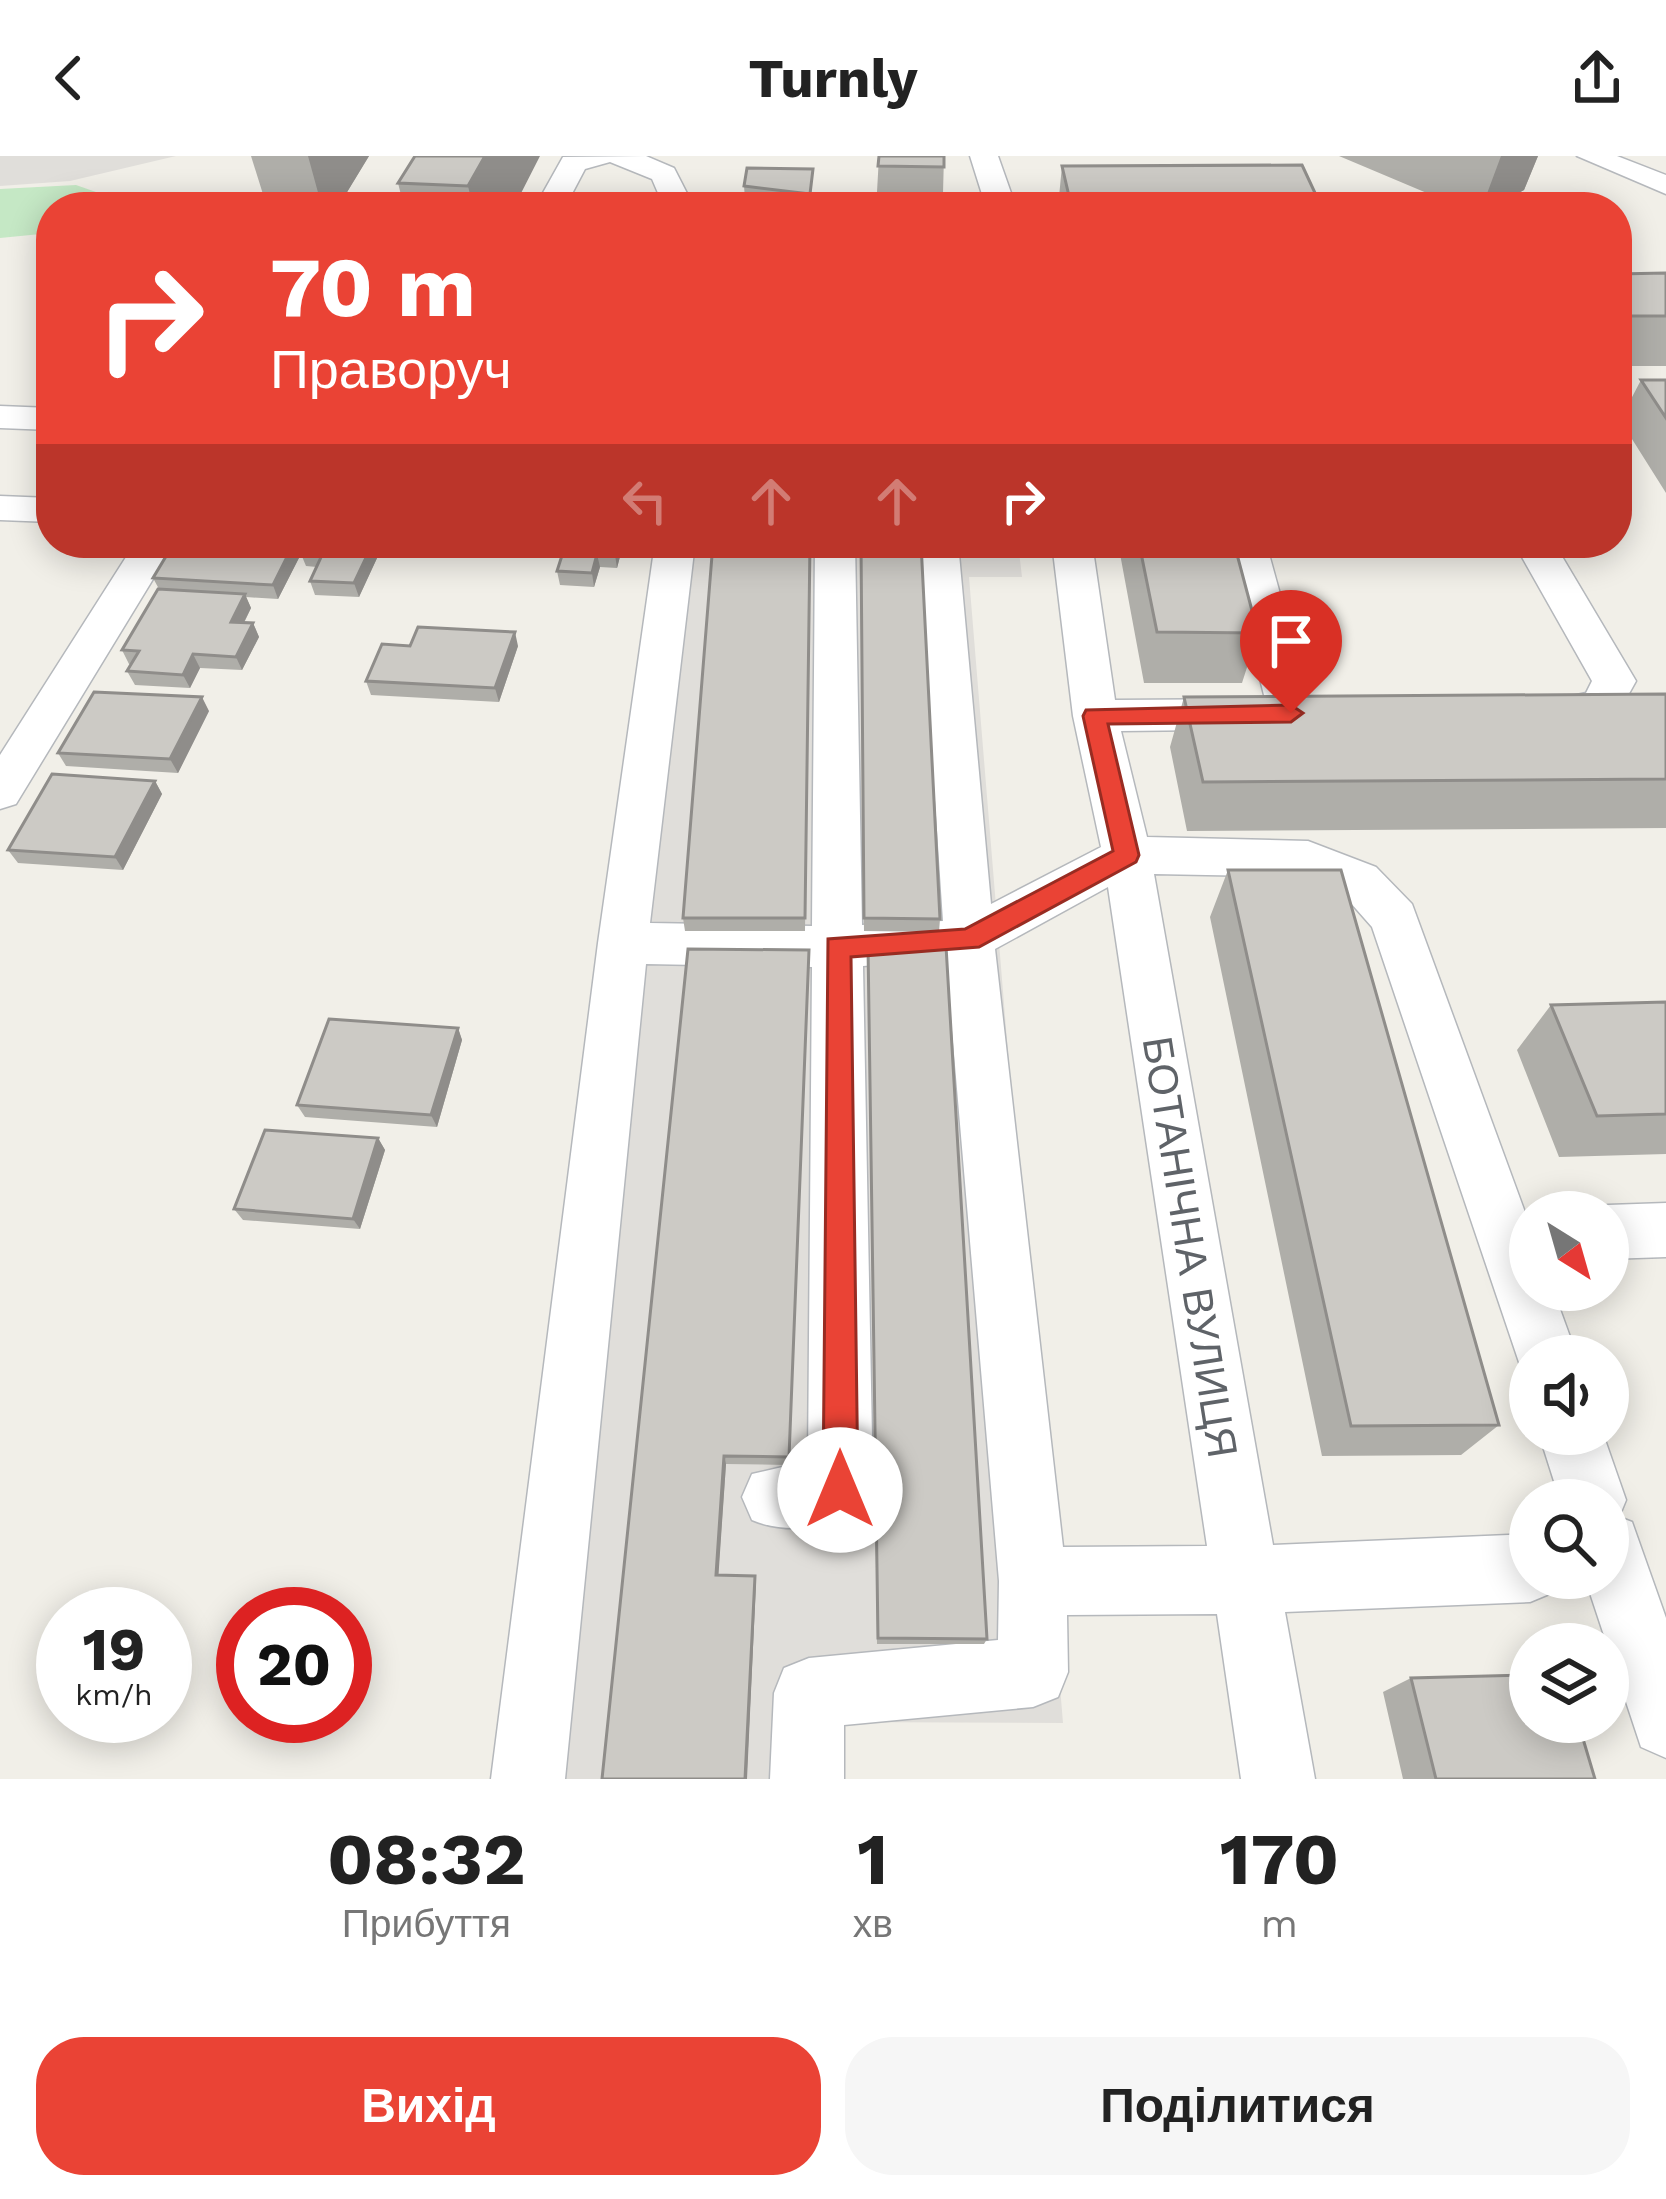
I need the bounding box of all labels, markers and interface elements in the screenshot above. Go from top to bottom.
icon: back [36,45,102,111]
icon: share [1564,45,1630,111]
text: Turnly [748,47,918,110]
text: 70 m [270,238,476,336]
icon: right [72,240,228,396]
text: Праворуч [270,338,512,401]
icon: left [612,468,678,534]
icon: ahead [738,468,804,534]
icon: ahead [864,468,930,534]
icon: right [990,468,1056,534]
pin [1240,590,1342,713]
icon: arrive [1258,608,1324,674]
street label: БОТАНІЧНА ВУЛИЦЯ [1133,1033,1247,1461]
north arrow [1509,1191,1629,1311]
map controls [1509,1191,1629,1743]
button: sound [1509,1335,1629,1455]
position arrow [777,1427,903,1553]
button: search [1509,1479,1629,1599]
speed limit sign: 20 [216,1587,372,1743]
text: 19 [83,1614,145,1685]
button: layers [1509,1623,1629,1743]
text: km/h [75,1677,153,1712]
text: 08:32 [327,1817,526,1901]
text: 1 [857,1817,888,1901]
text: 170 [1220,1817,1339,1901]
text: Прибуття [342,1901,511,1946]
text: хв [853,1901,893,1946]
text: m [1261,1901,1298,1946]
button: Вихід [36,2037,821,2175]
button: Поділитися [845,2037,1630,2175]

